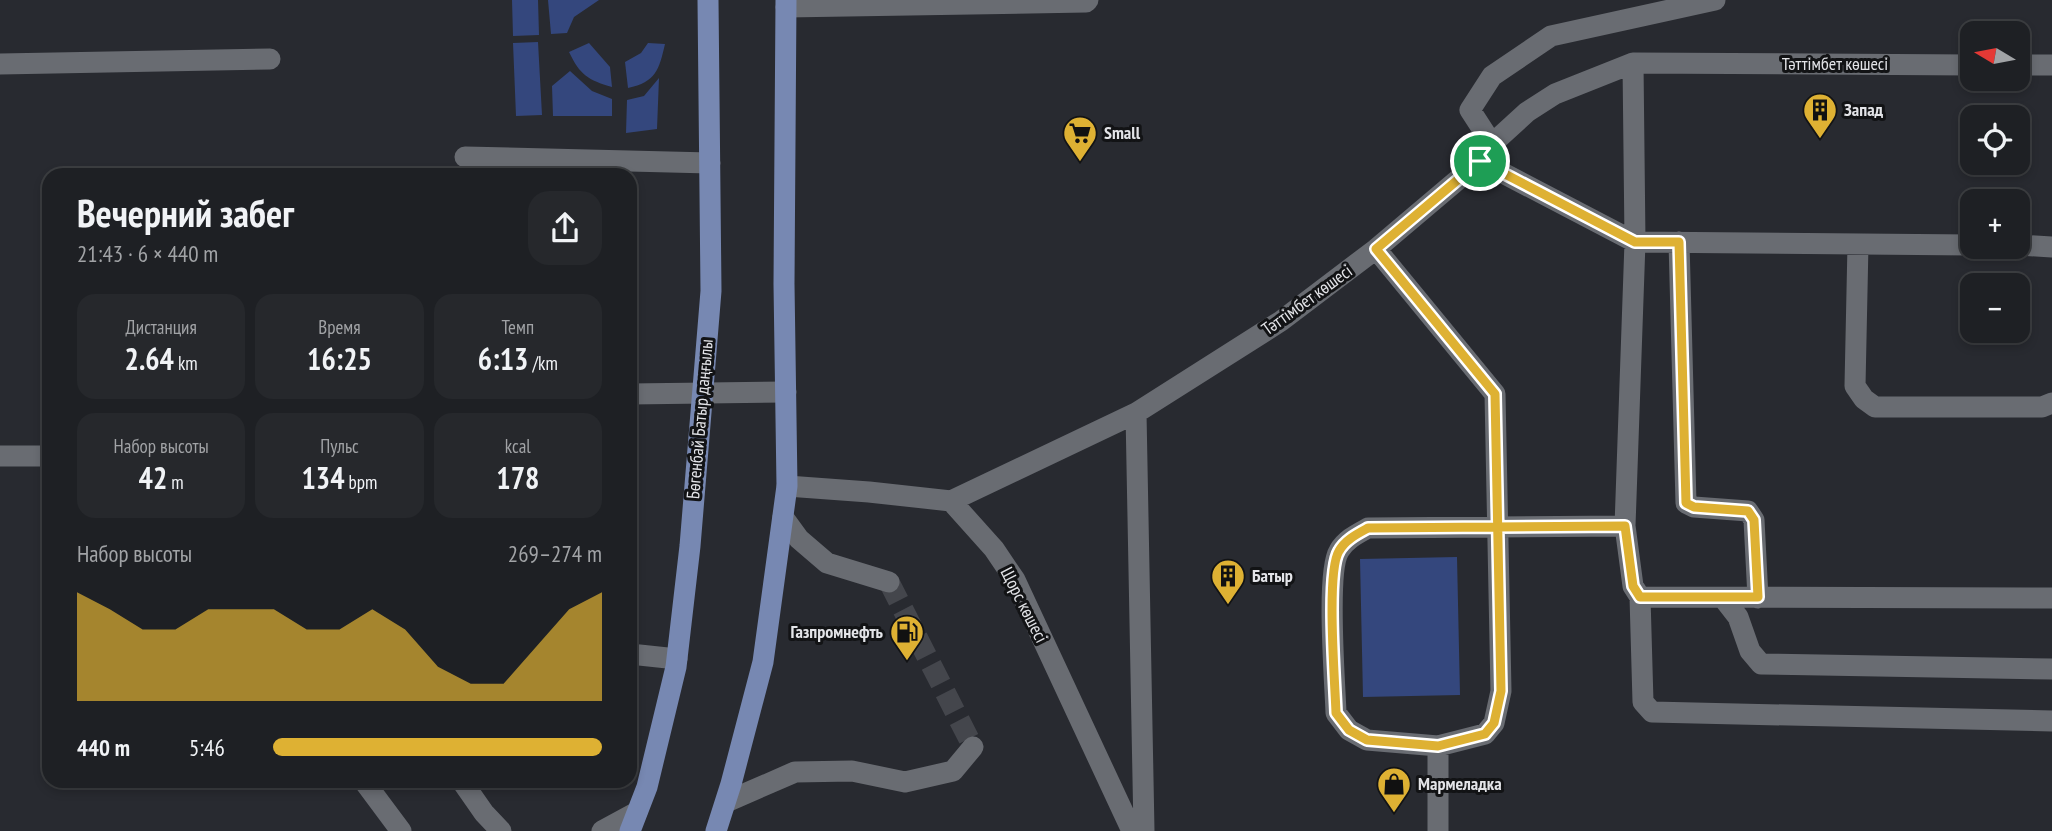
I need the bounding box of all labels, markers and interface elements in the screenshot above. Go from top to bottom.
north arrow [1960,21,2030,91]
map controls [1960,21,2030,343]
street label: Тәттімбет көшесі [1782,52,1888,75]
building icon: Запад [1801,91,1839,140]
place label: Запад [1844,98,1884,121]
button: locate [1960,105,2030,175]
supermarket icon: Small [1061,114,1099,163]
place label: Small [1104,121,1141,144]
pin [1450,131,1510,191]
icon: arrive [1461,142,1499,180]
text: Вечерний забег [77,188,294,237]
button: + [1960,189,2030,259]
button: share [528,191,602,265]
text: 21:43 · 6 × 440 m [77,239,218,268]
street label: Тәттімбет көшесі [1257,259,1356,340]
button: − [1960,273,2030,343]
text: Дистанция [126,315,197,339]
text: Время [318,315,361,339]
text: Темп [502,315,534,339]
street label: Бөгенбай Батыр даңғылы [681,338,718,500]
text: 2.64 [125,339,174,378]
text: 16:25 [307,339,372,378]
text: 6:13 [478,339,528,378]
text: km [174,351,198,375]
text: /km [528,351,558,375]
text: Набор высоты [114,434,209,458]
text: Пульс [320,434,359,458]
text: kcal [505,434,531,458]
text: 42 [139,458,167,497]
text: 134 [302,458,345,497]
text: 178 [496,458,539,497]
text: m [167,470,184,494]
text: bpm [345,470,377,494]
text: Набор высоты [77,539,192,568]
text: 269–274 m [508,539,602,568]
building icon: Батыр [1209,557,1247,606]
street label: Щорс көшесі [996,563,1053,646]
place label: Батыр [1252,564,1293,587]
fuel station icon: Газпромнефть [888,613,926,662]
place label: Газпромнефть [790,620,884,643]
text: 440 m [77,733,130,762]
text: 5:46 [189,733,225,762]
shop icon: Мармеладка [1375,765,1413,814]
place label: Мармеладка [1418,772,1502,795]

